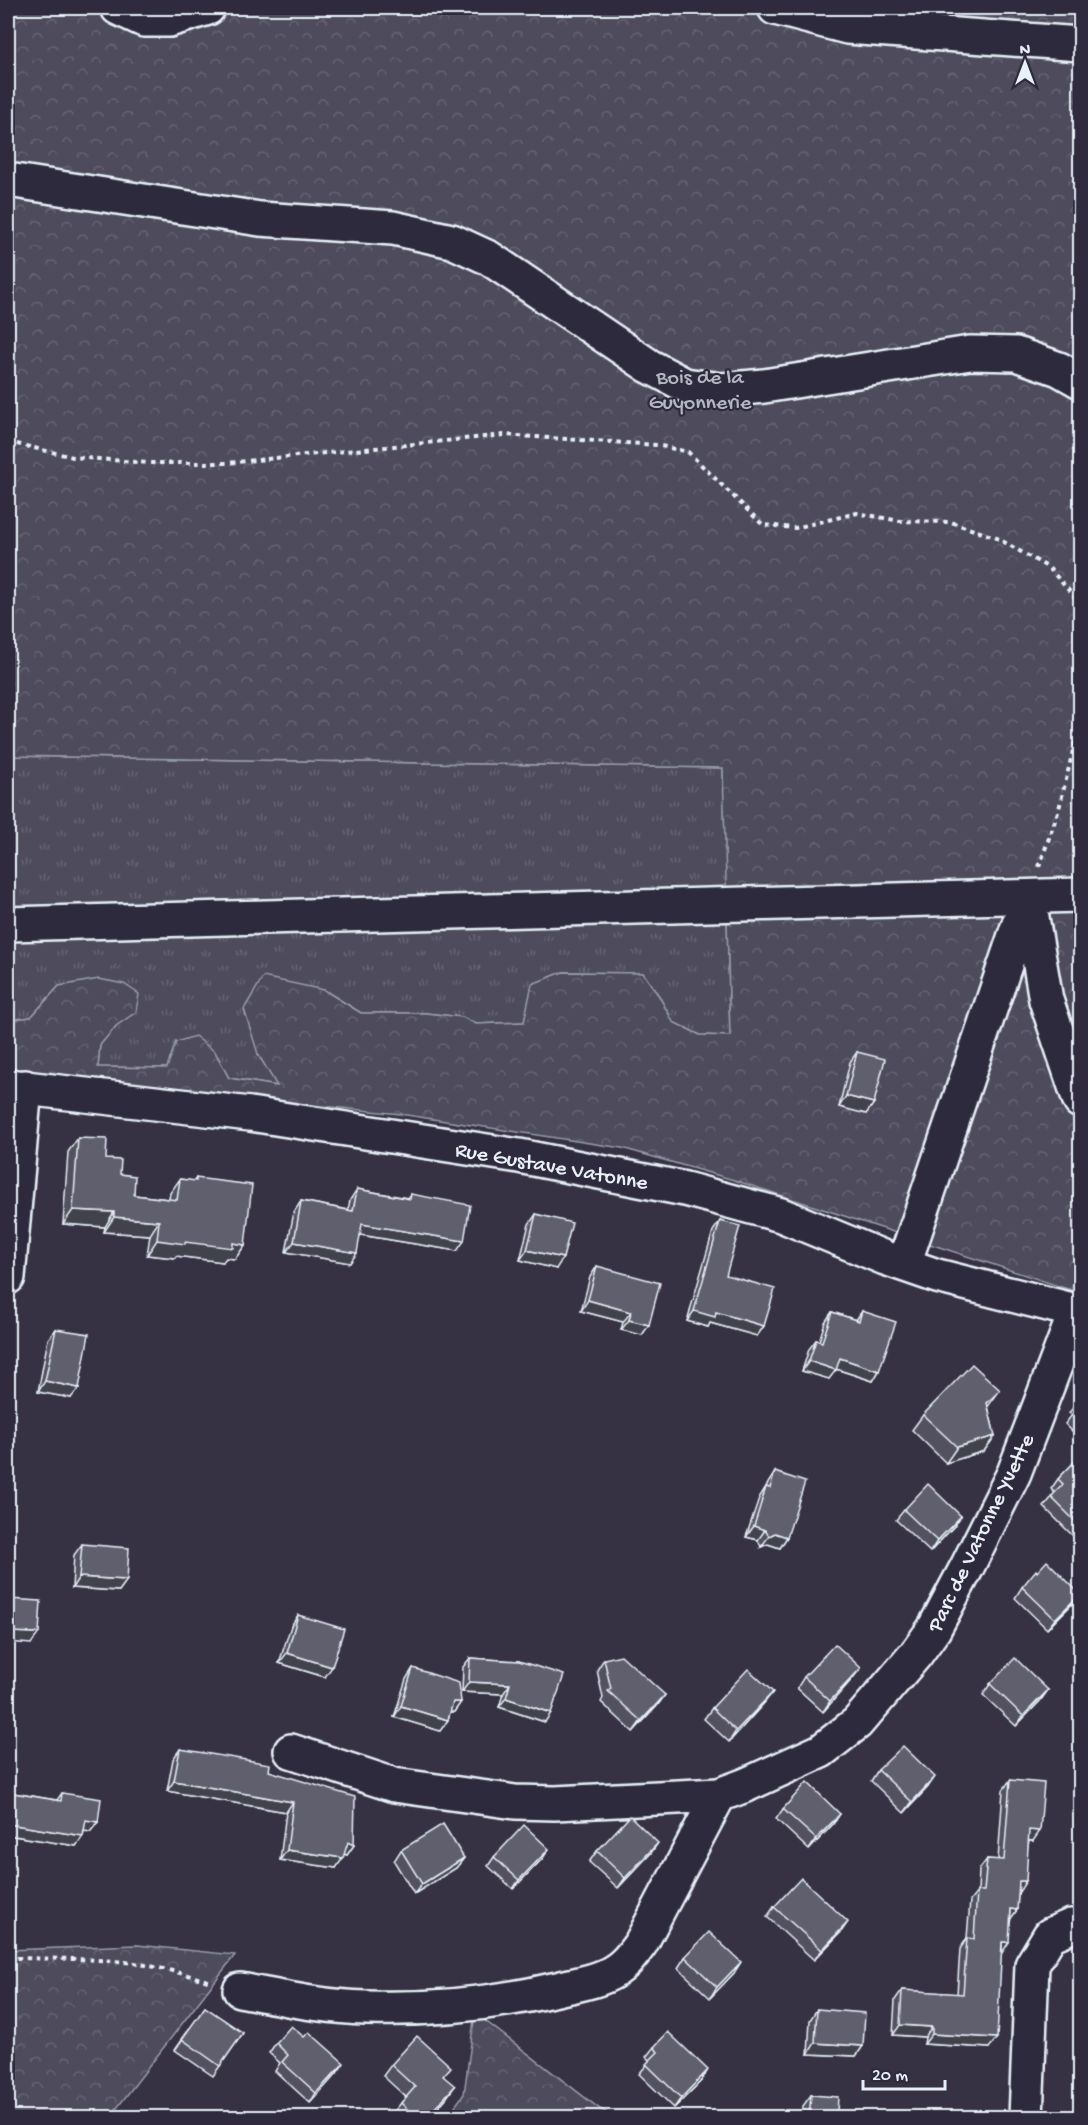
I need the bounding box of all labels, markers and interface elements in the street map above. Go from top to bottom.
north arrow [995,33,1055,93]
text: N [1020,42,1031,61]
park label: Bois de la Guyonnerie [649,366,752,417]
street label: Rue Gustave Vatonne [453,1138,650,1198]
street label: Parc de Vatonne Yvette [923,1430,1042,1638]
scale bar [863,2053,946,2091]
text: 20 m [872,2066,908,2087]

